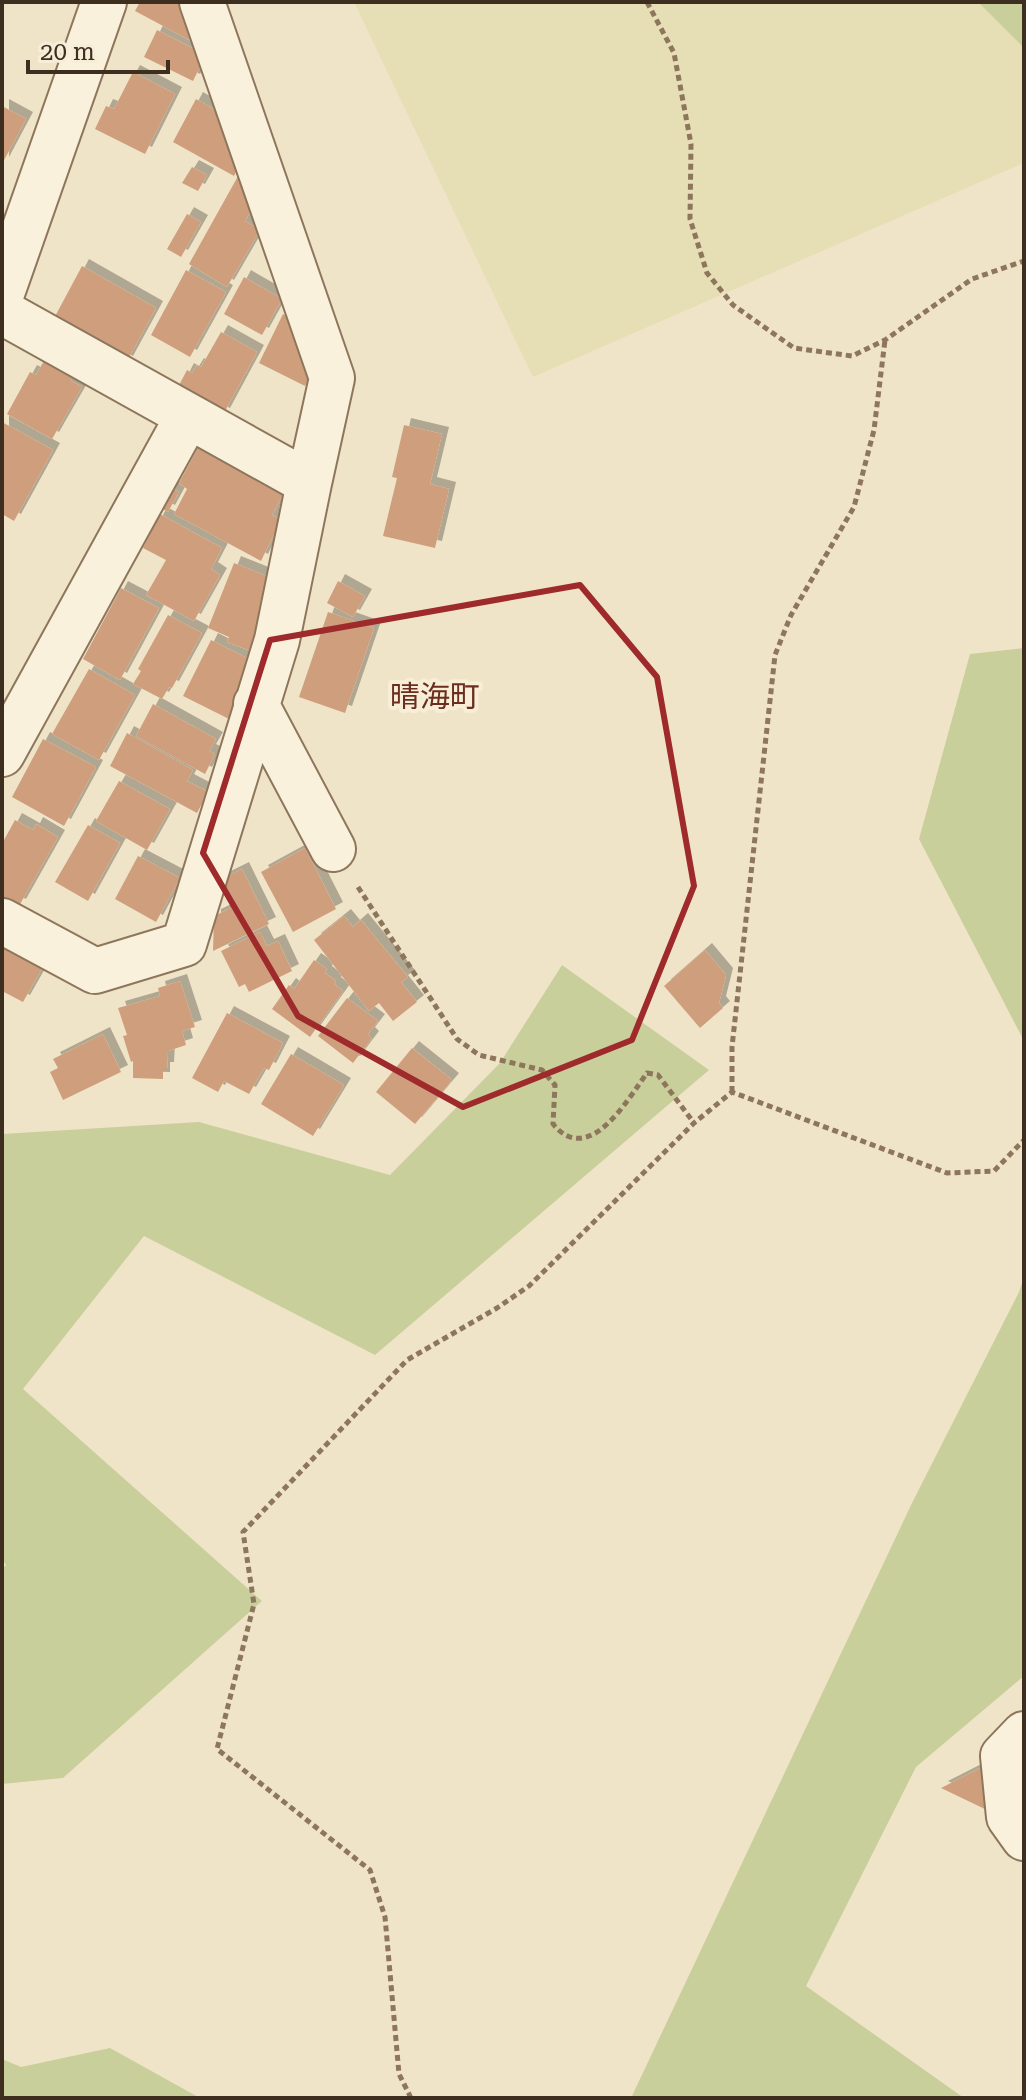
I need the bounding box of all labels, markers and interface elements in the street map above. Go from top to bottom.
scale bar [28,24,168,74]
text: 20 m [40,38,95,66]
district label: 晴海町 [390,679,480,714]

